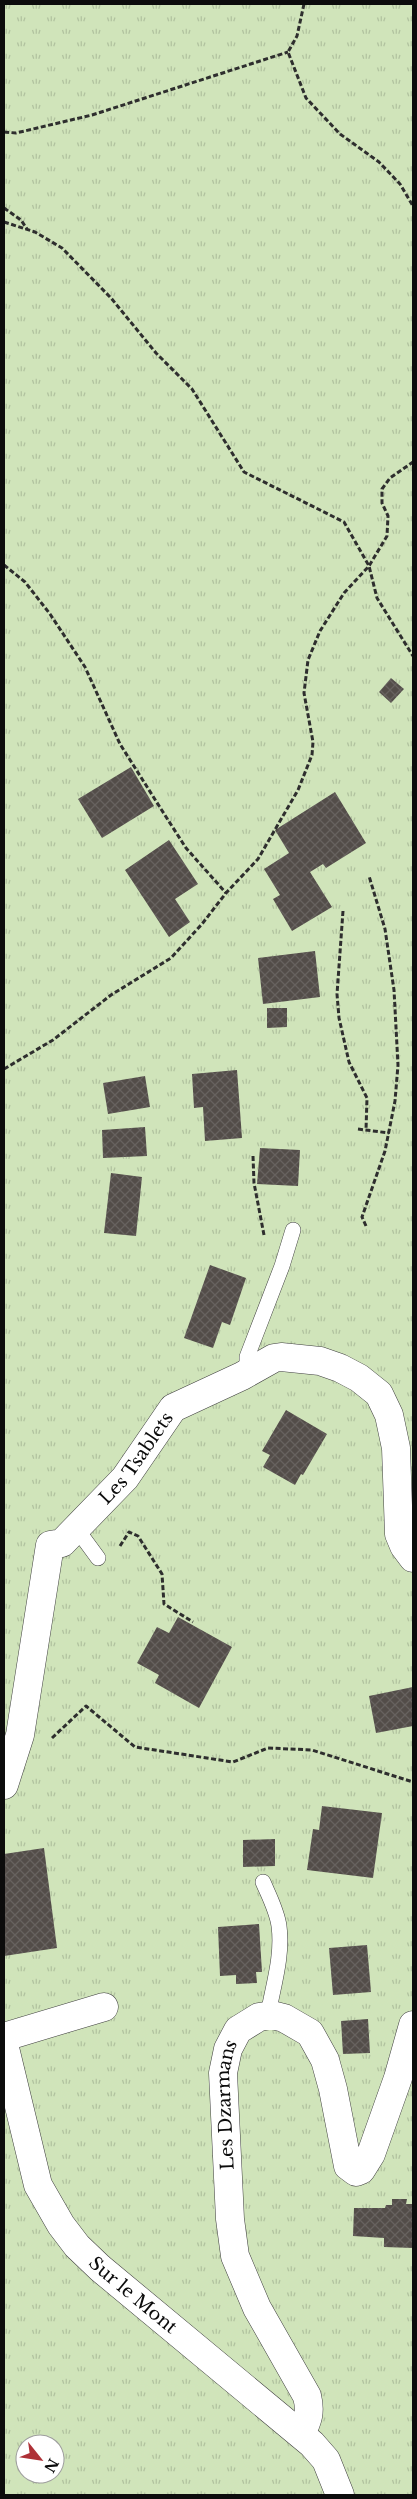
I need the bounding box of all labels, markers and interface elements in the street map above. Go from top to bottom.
street label: Les Tsablets [94,1408,178,1509]
street label: Les Dzarmans [212,2036,242,2171]
street label: Sur le Mont [84,2252,182,2338]
north arrow [15,2434,65,2484]
text: N [40,2455,62,2476]

